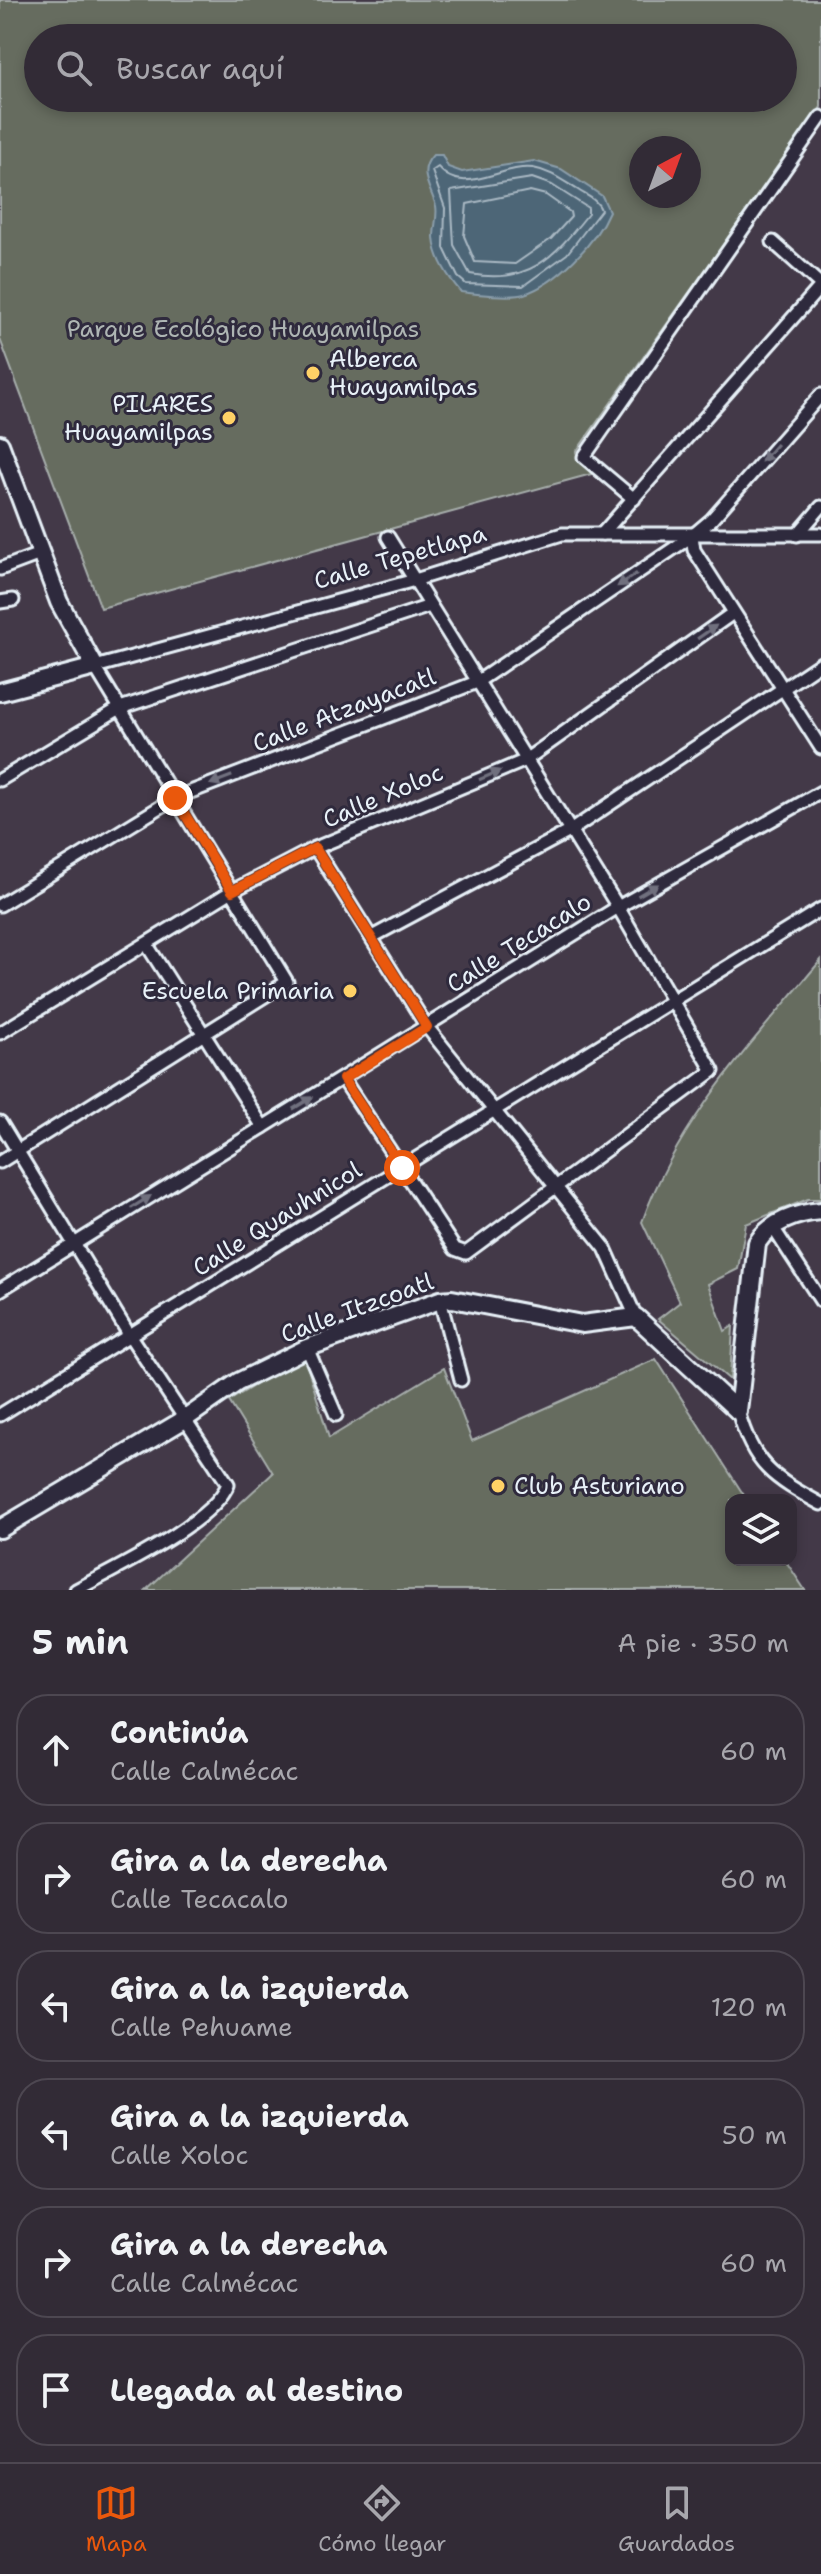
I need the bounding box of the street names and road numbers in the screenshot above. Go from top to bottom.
street label: Calle Tepetlapa [310,517,490,597]
street label: Calle Atzayacatl [248,660,441,760]
street label: Calle Xoloc [318,756,448,836]
street label: Calle Tecacalo [441,886,597,1000]
street label: Calle Quauhnicol [186,1154,368,1284]
street label: Calle Itzcoatl [276,1265,438,1350]

